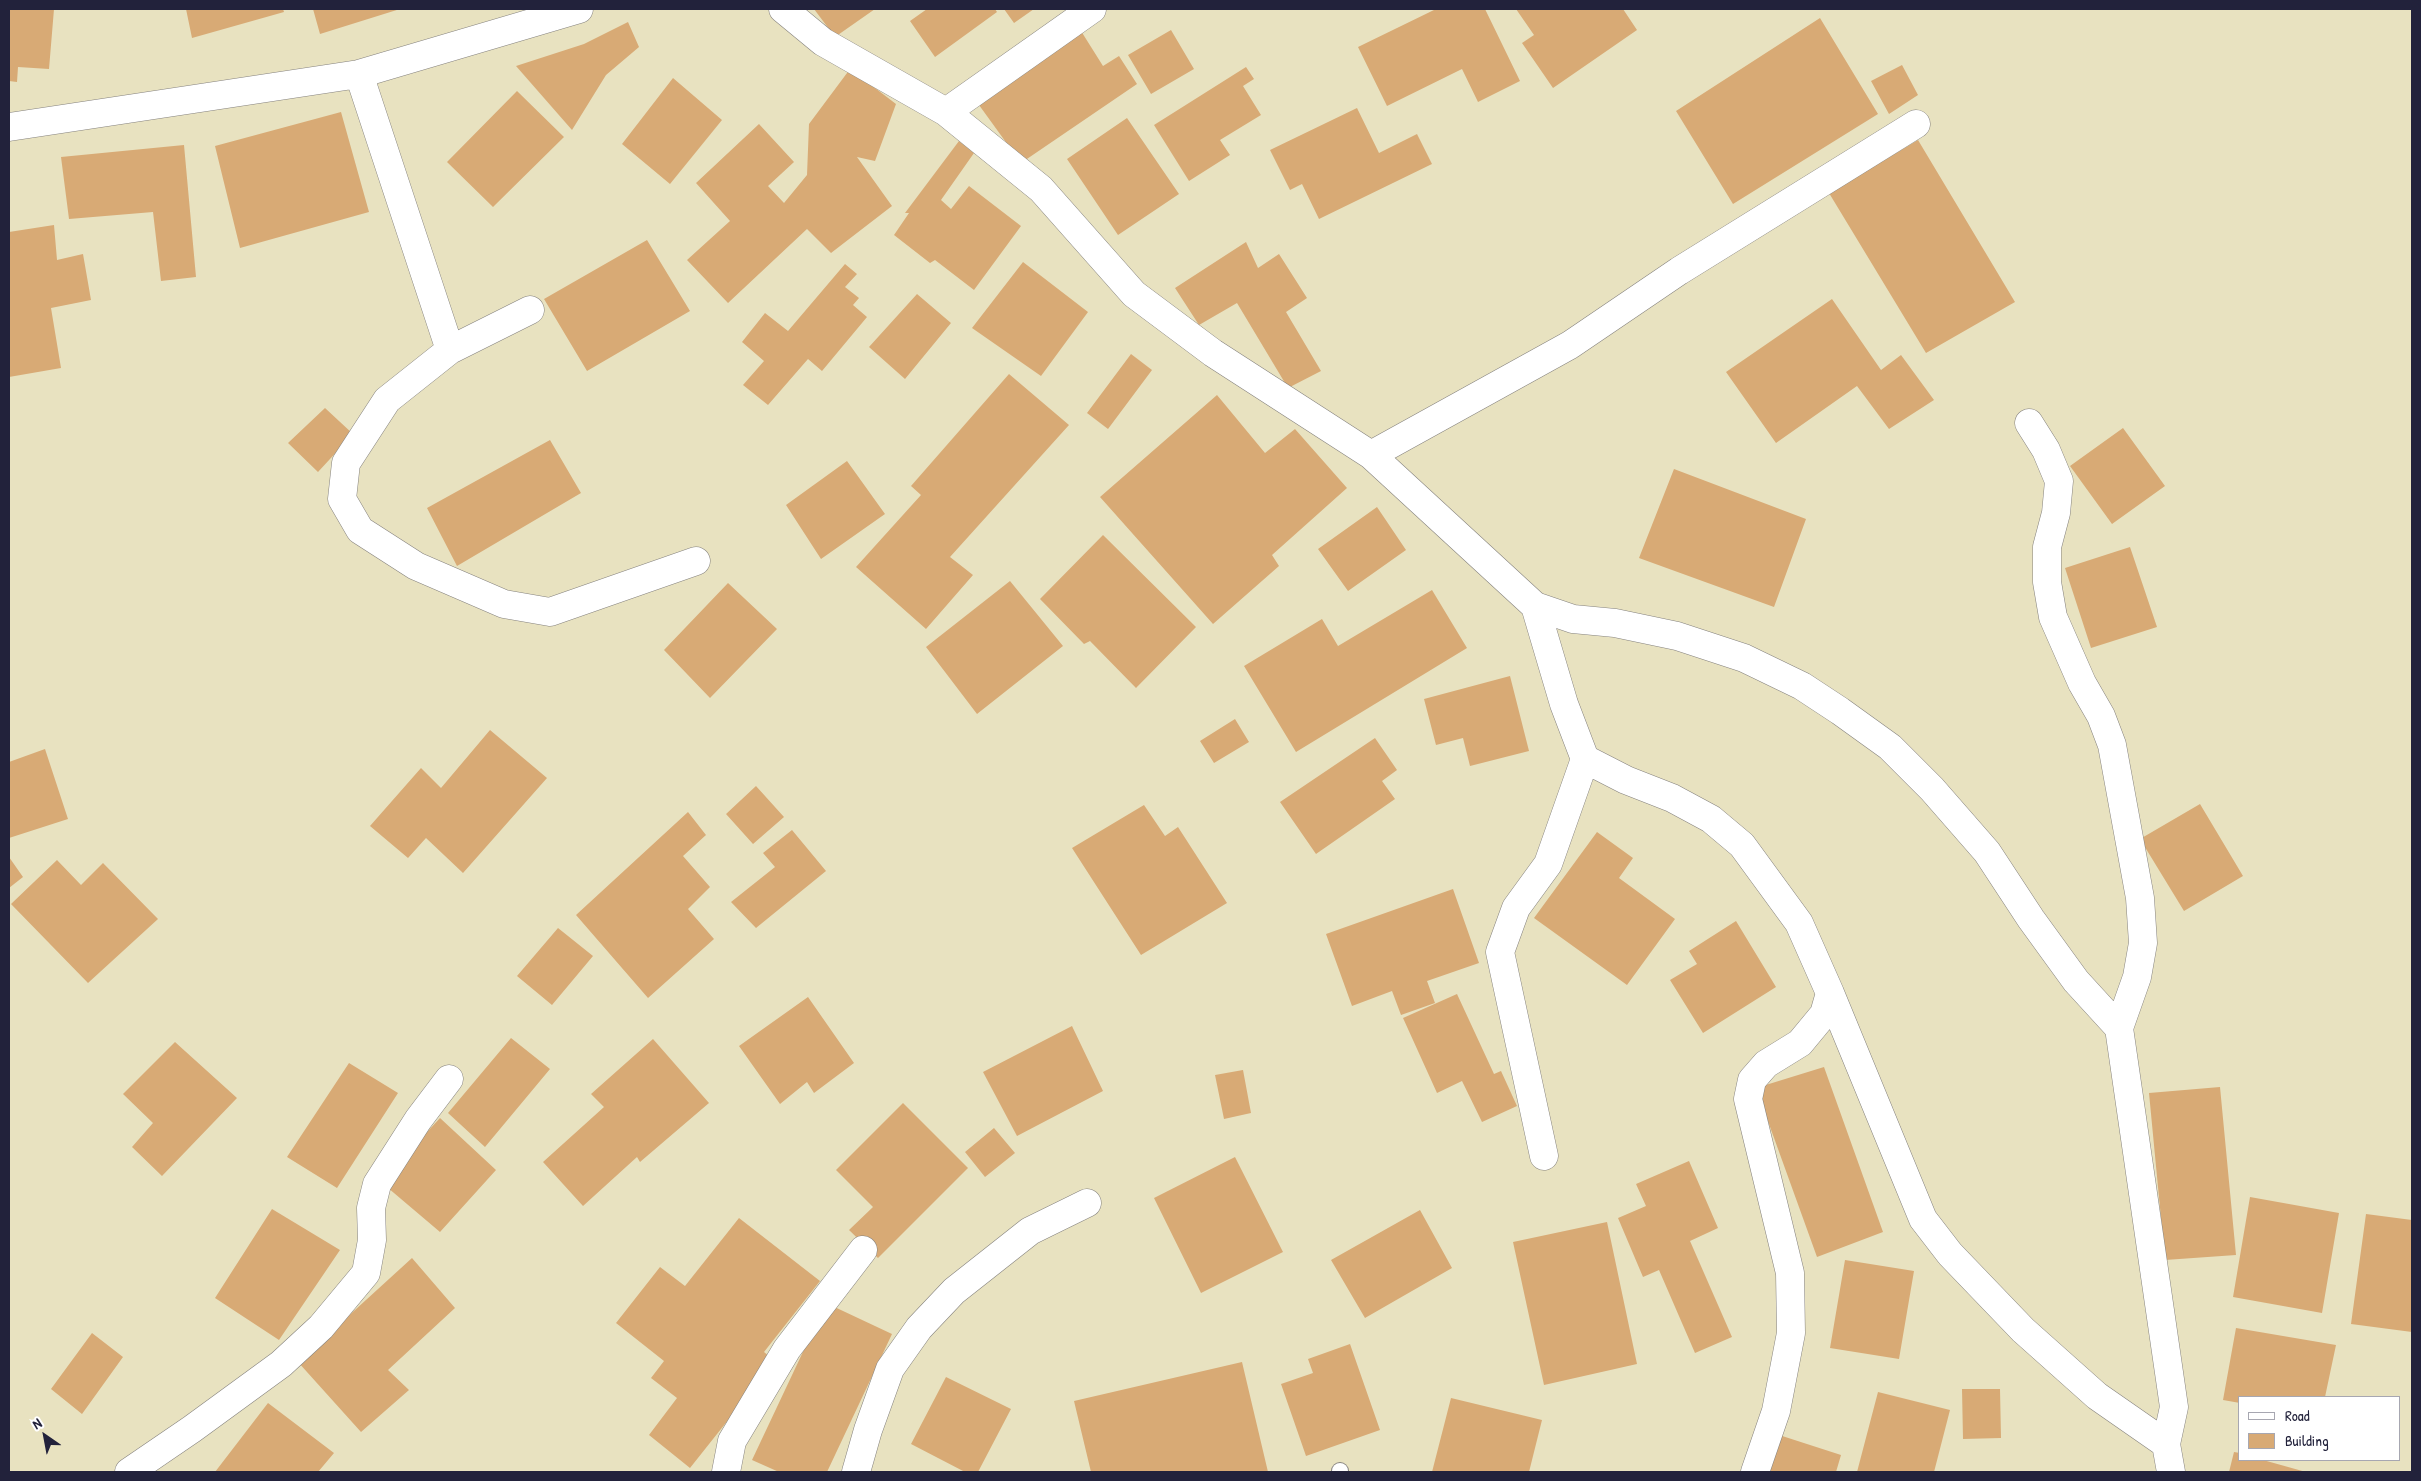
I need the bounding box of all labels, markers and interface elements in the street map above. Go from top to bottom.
legend [2238,1396,2401,1461]
text: Road [2285,1405,2310,1426]
north arrow [20,1411,70,1461]
text: N [28,1413,45,1433]
text: Building [2285,1430,2329,1451]

